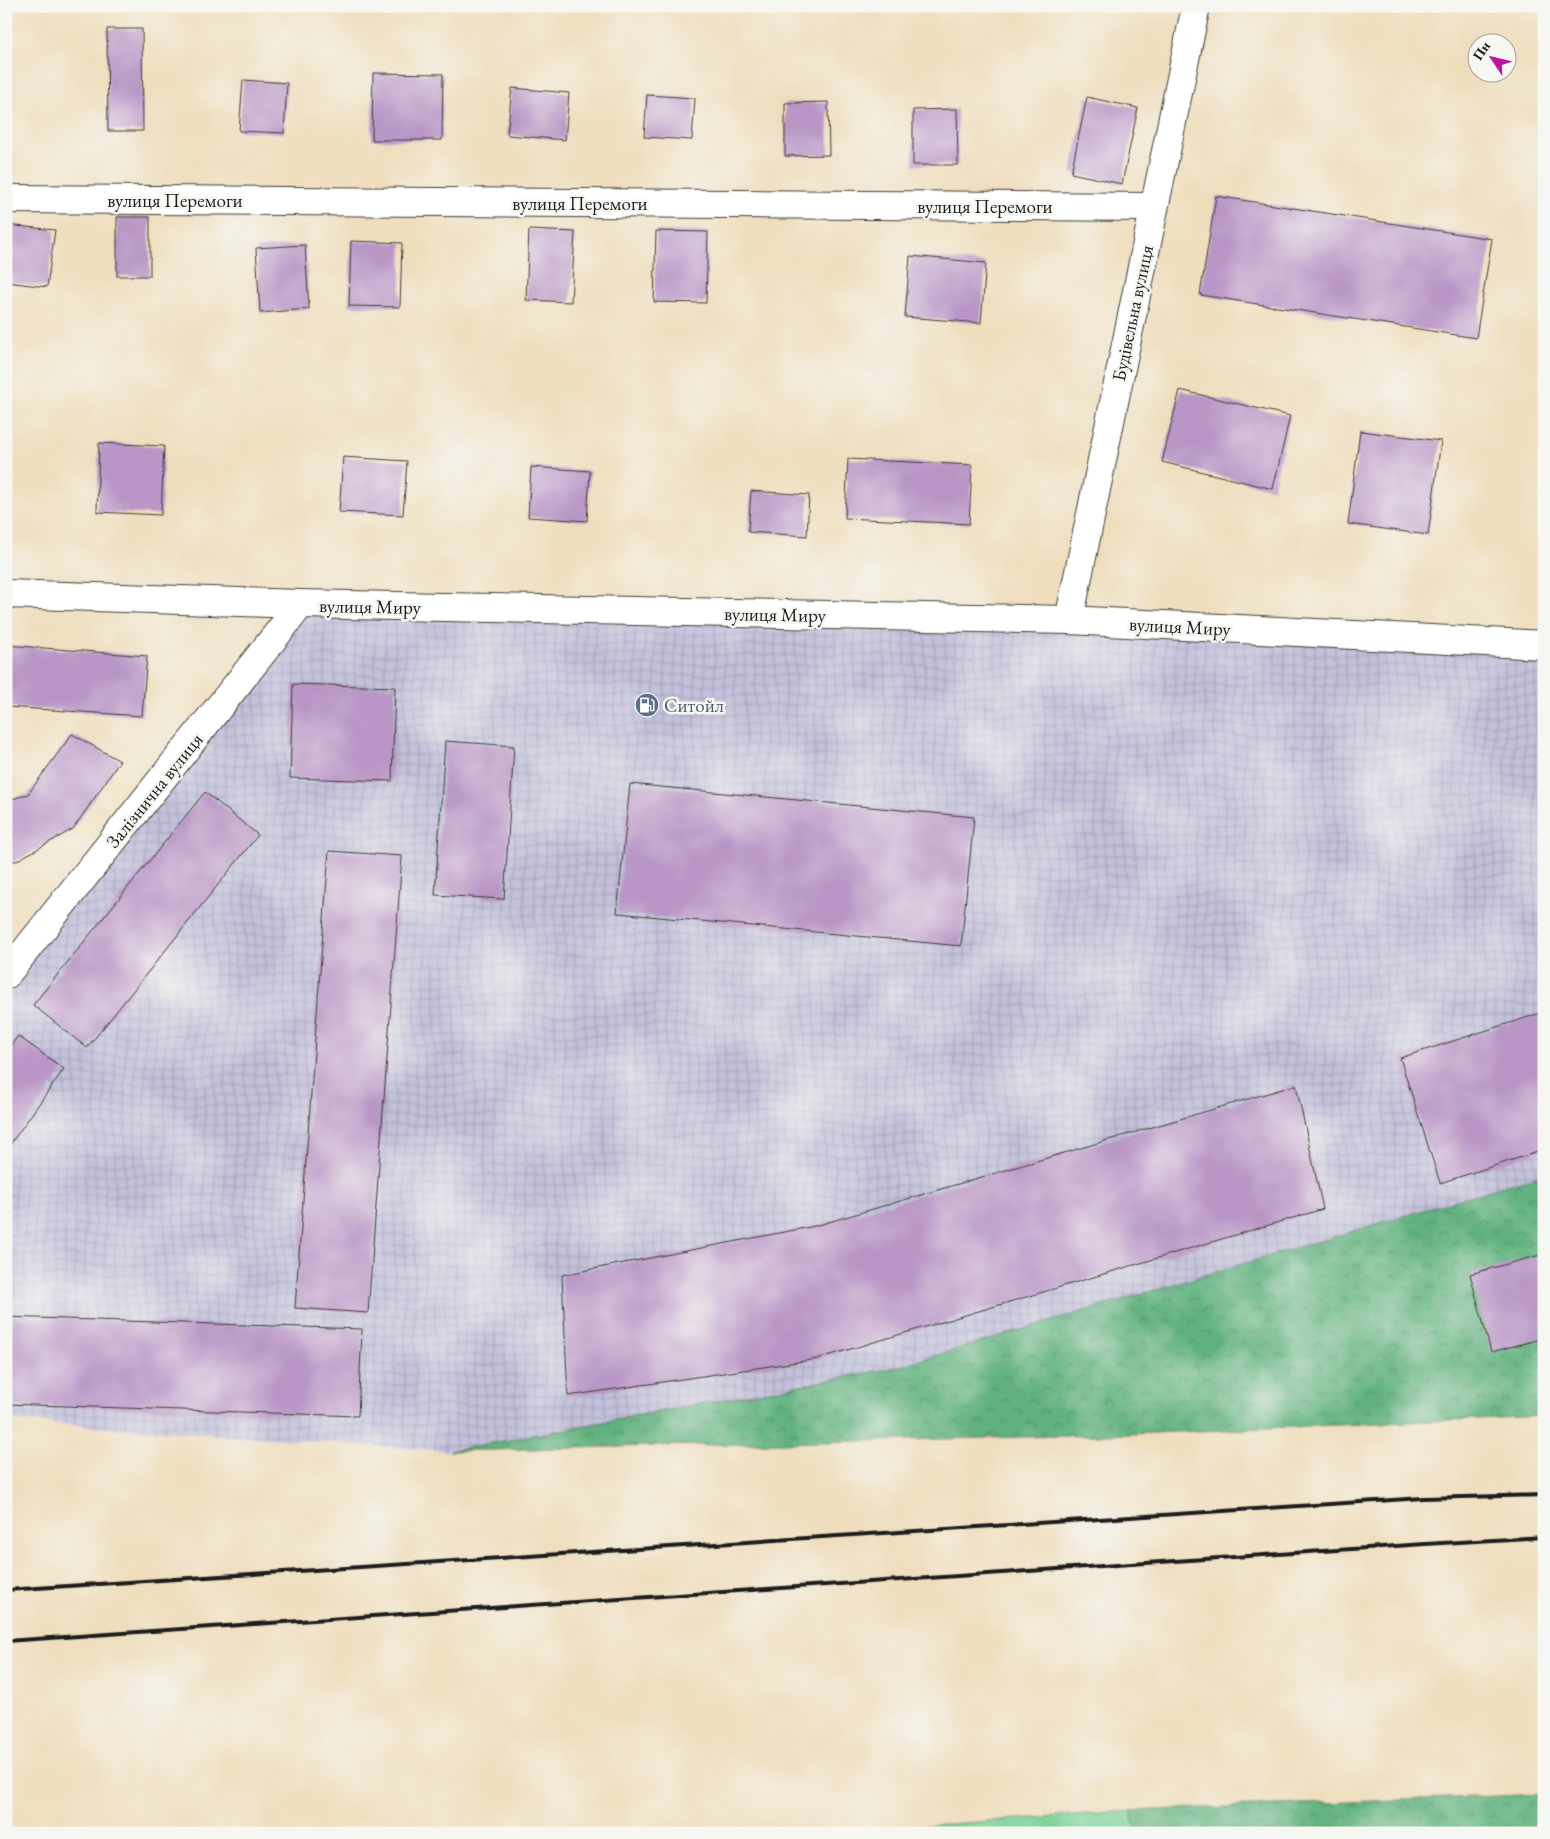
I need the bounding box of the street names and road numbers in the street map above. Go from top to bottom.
street label: вулиця Перемоги [107,188,243,213]
street label: вулиця Перемоги [512,191,648,216]
street label: вулиця Перемоги [917,194,1053,219]
street label: Будівельна вулиця [1106,242,1159,384]
street label: вулиця Миру [319,593,422,620]
street label: вулиця Миру [724,601,827,628]
street label: вулиця Миру [1129,611,1232,642]
street label: Залізнична вулиця [100,727,209,853]

